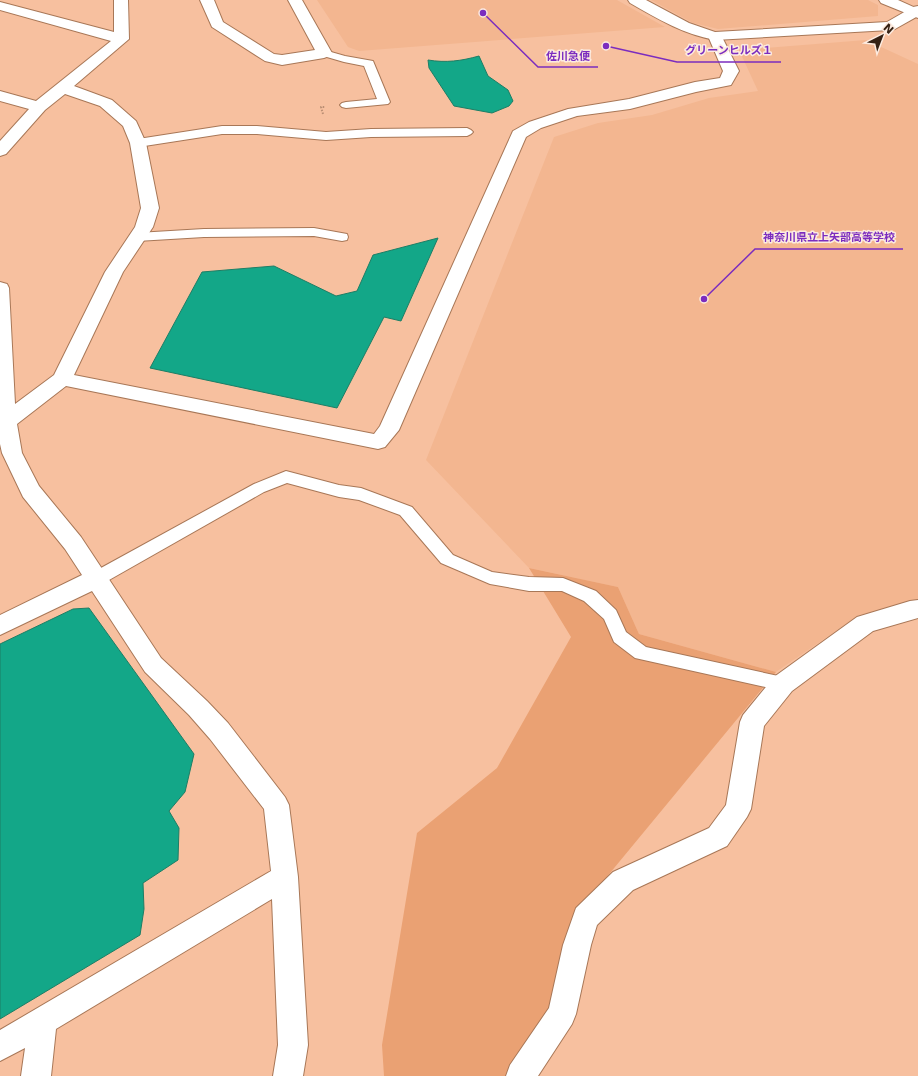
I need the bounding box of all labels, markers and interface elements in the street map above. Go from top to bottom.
north arrow [862,16,902,56]
text: N [881,21,896,37]
callout: グリーンヒルズ１ [677,39,781,62]
callout: 佐川急便 [538,44,598,67]
text: グリーンヒルズ１ [685,44,773,57]
text: 佐川急便 [546,50,591,63]
callout: 神奈川県立上矢部高等学校 [755,226,903,249]
text: 神奈川県立上矢部高等学校 [763,231,895,244]

